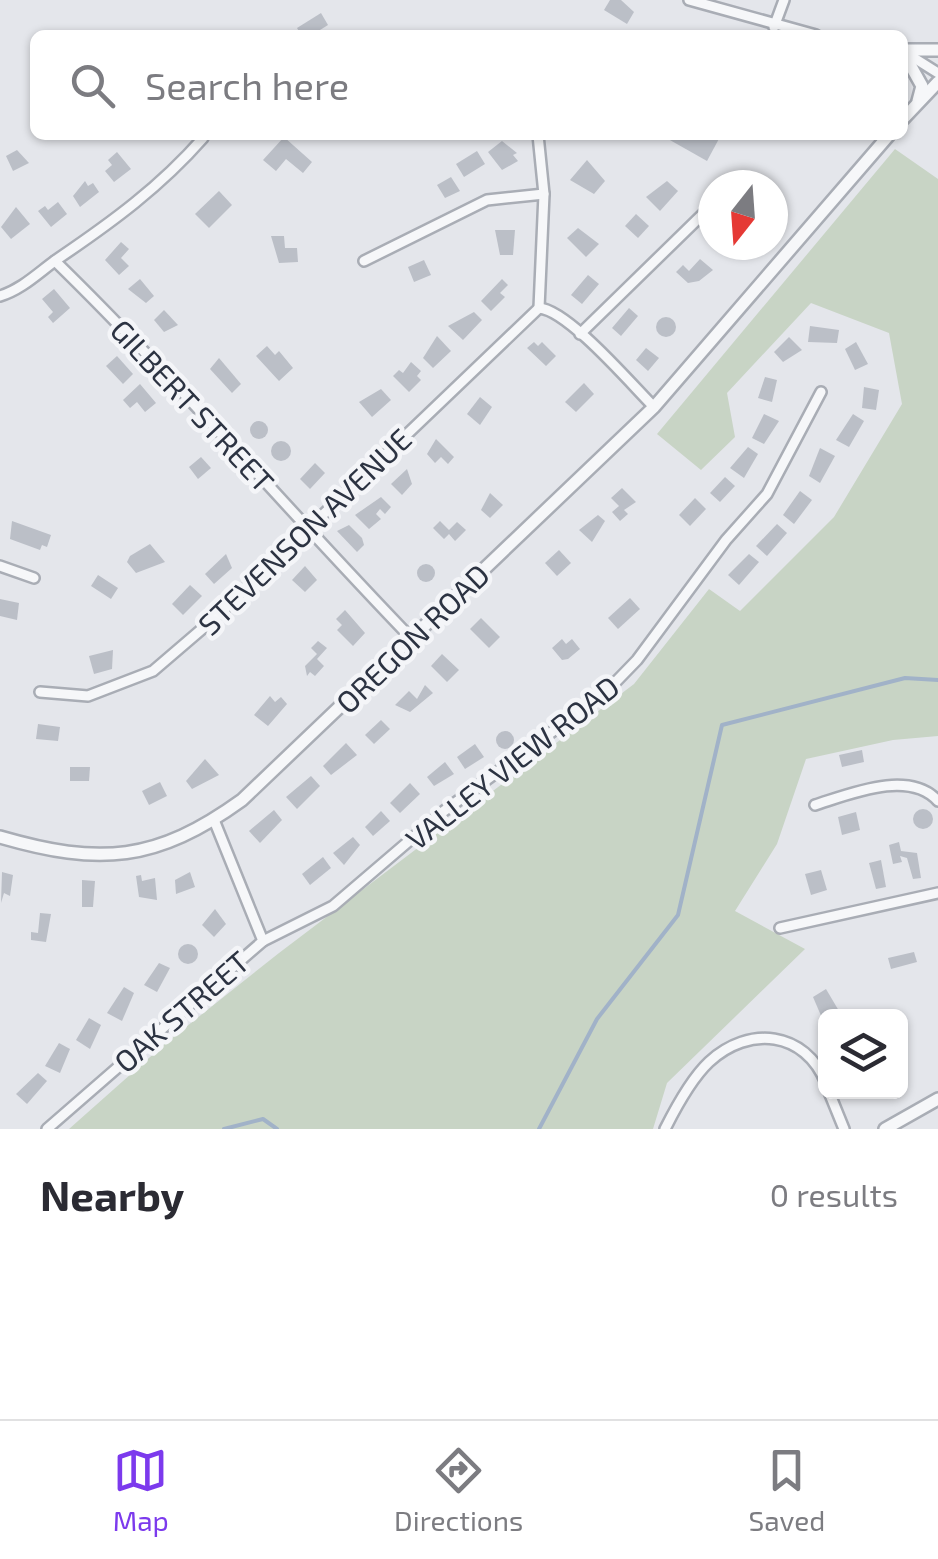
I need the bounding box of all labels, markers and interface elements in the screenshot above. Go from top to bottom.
search box [30,30,908,140]
icon: search [65,58,120,113]
text: Search here [145,62,349,108]
north arrow [698,170,788,260]
street label: GILBERT STREET [104,311,282,499]
street label: STEVENSON AVENUE [190,420,418,642]
street label: OREGON ROAD [328,556,496,720]
street label: VALLEY VIEW ROAD [398,668,626,856]
street label: OAK STREET [106,943,256,1079]
map controls [818,1009,908,1099]
button: layers [818,1009,908,1099]
text: Nearby [40,1169,184,1219]
text: 0 results [770,1175,898,1213]
tab: Map [113,1443,169,1537]
tab: Directions [394,1443,523,1537]
tab: Saved [749,1443,825,1537]

